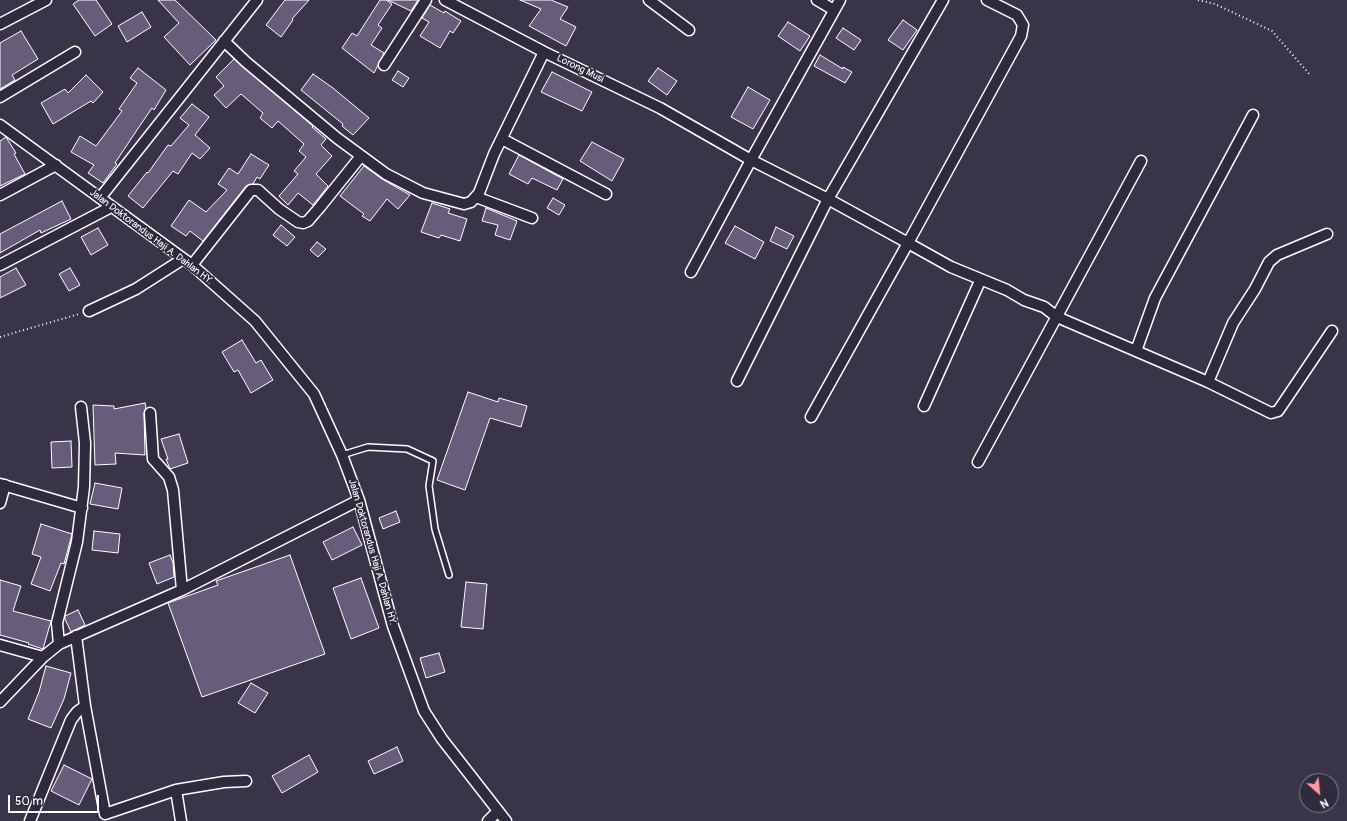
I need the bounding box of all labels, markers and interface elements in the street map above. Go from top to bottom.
street label: Lorong Musi [554,52,606,86]
street label: Jalan Doktorandus Haji A. Dahlan HY. [87,187,215,287]
street label: Jalan Doktorandus Haji A. Dahlan HY. [345,478,399,626]
north arrow [1299,773,1339,813]
scale bar [10,787,101,813]
text: 50 m [15,794,43,809]
text: N [1318,796,1330,811]

